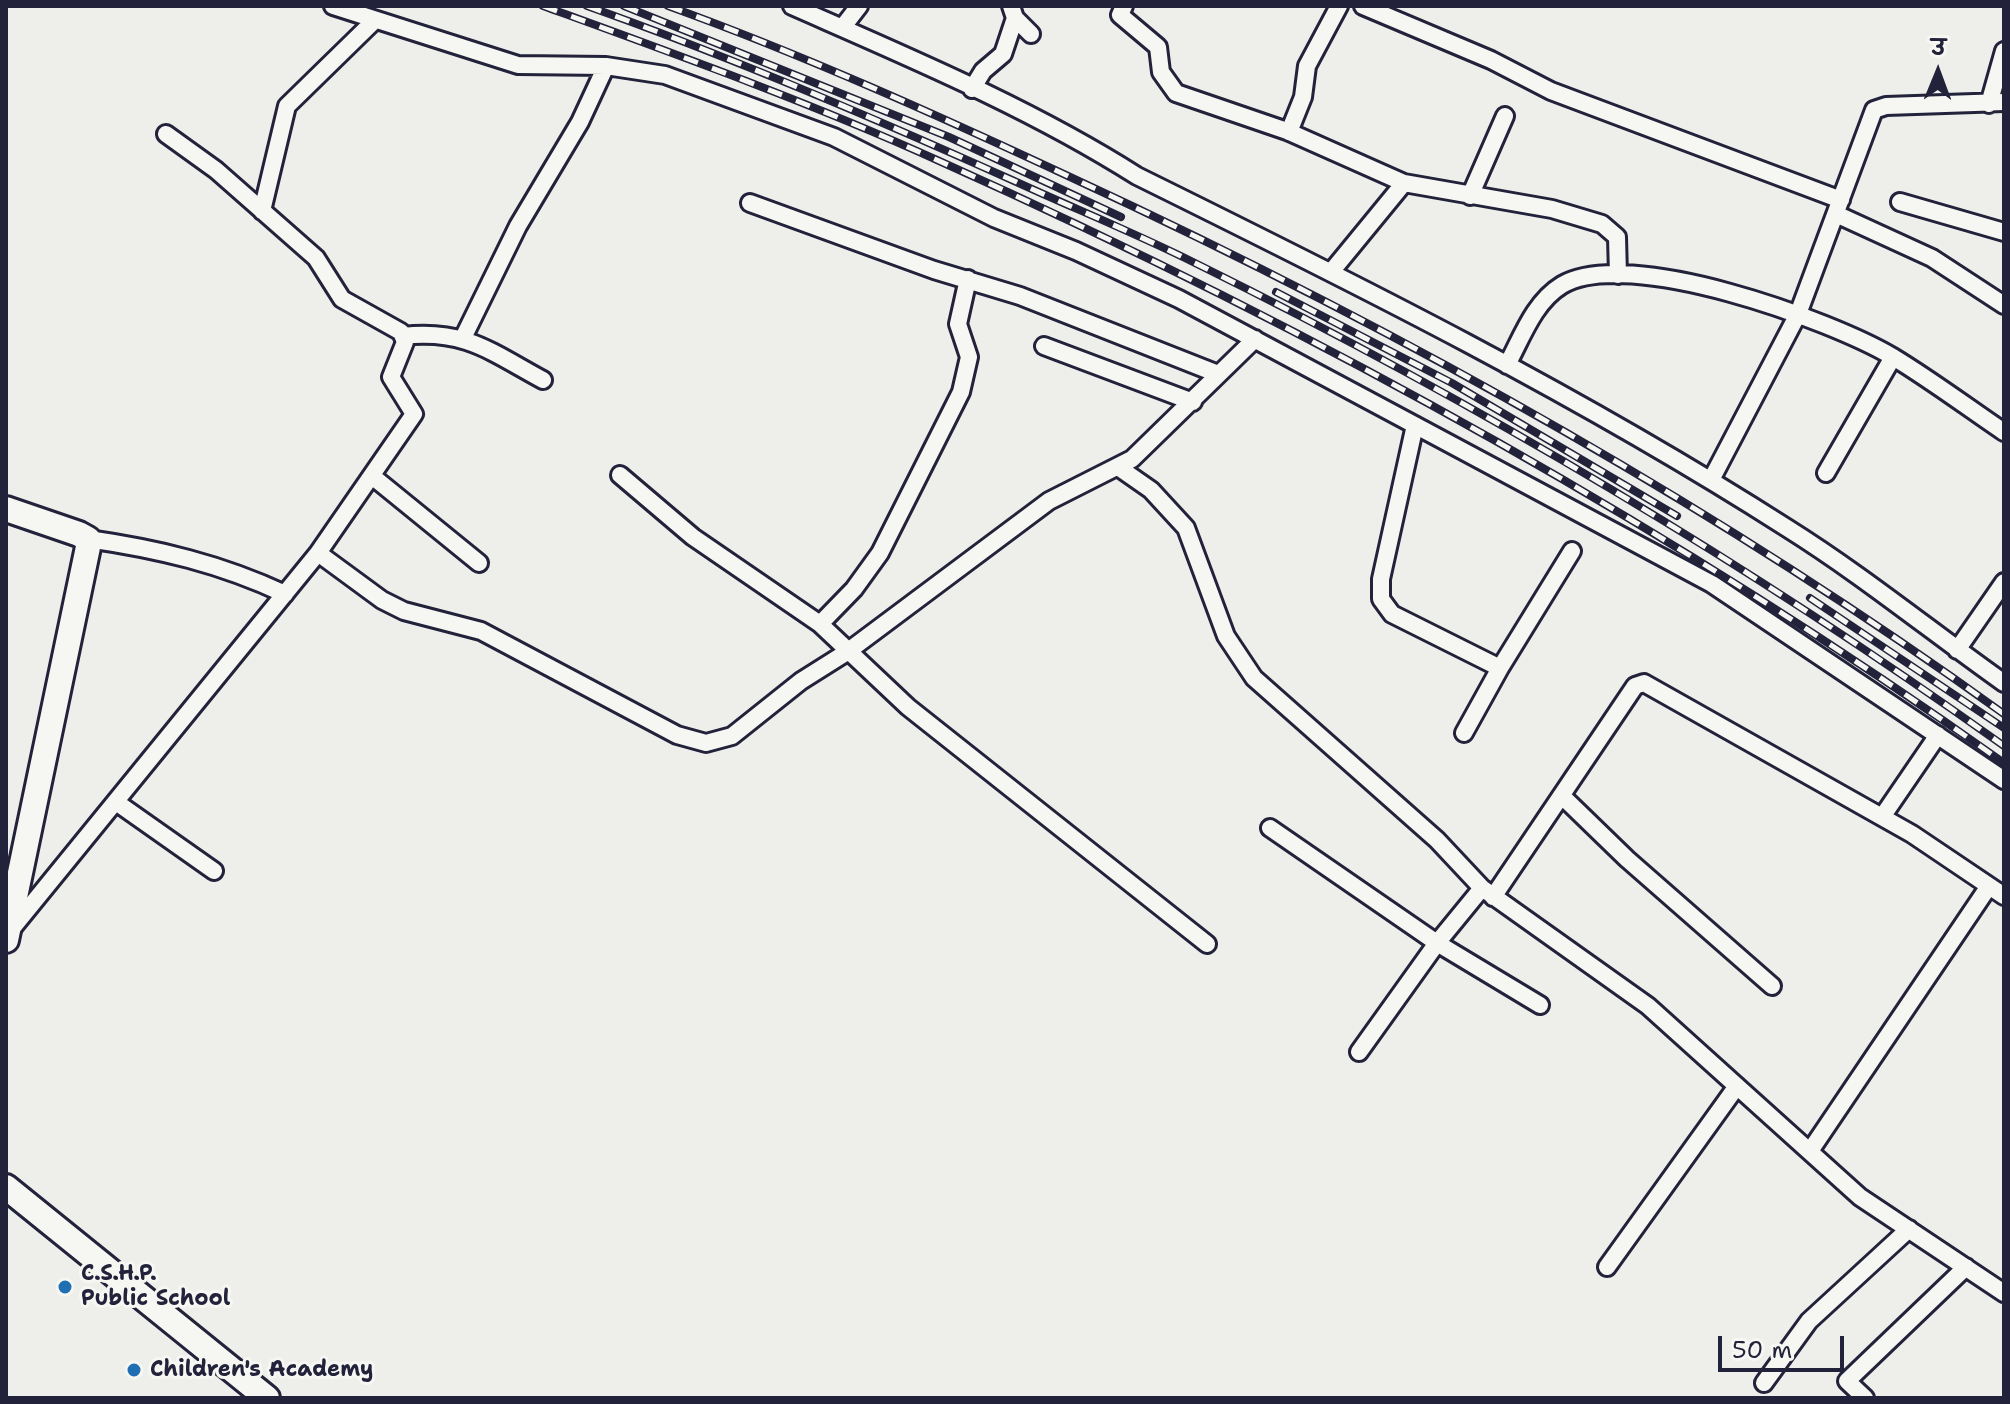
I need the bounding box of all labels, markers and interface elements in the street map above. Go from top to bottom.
north arrow [1898,32,1978,112]
text: उ [1931,33,1946,62]
place label: C.S.H.P. Public School [81,1261,230,1312]
marker: C.S.H.P. Public School [56,1278,74,1296]
scale bar [1722,1320,1848,1370]
text: 50 m [1732,1334,1792,1366]
place label: Children's Academy [150,1357,373,1383]
marker: Children's Academy [125,1361,143,1379]

